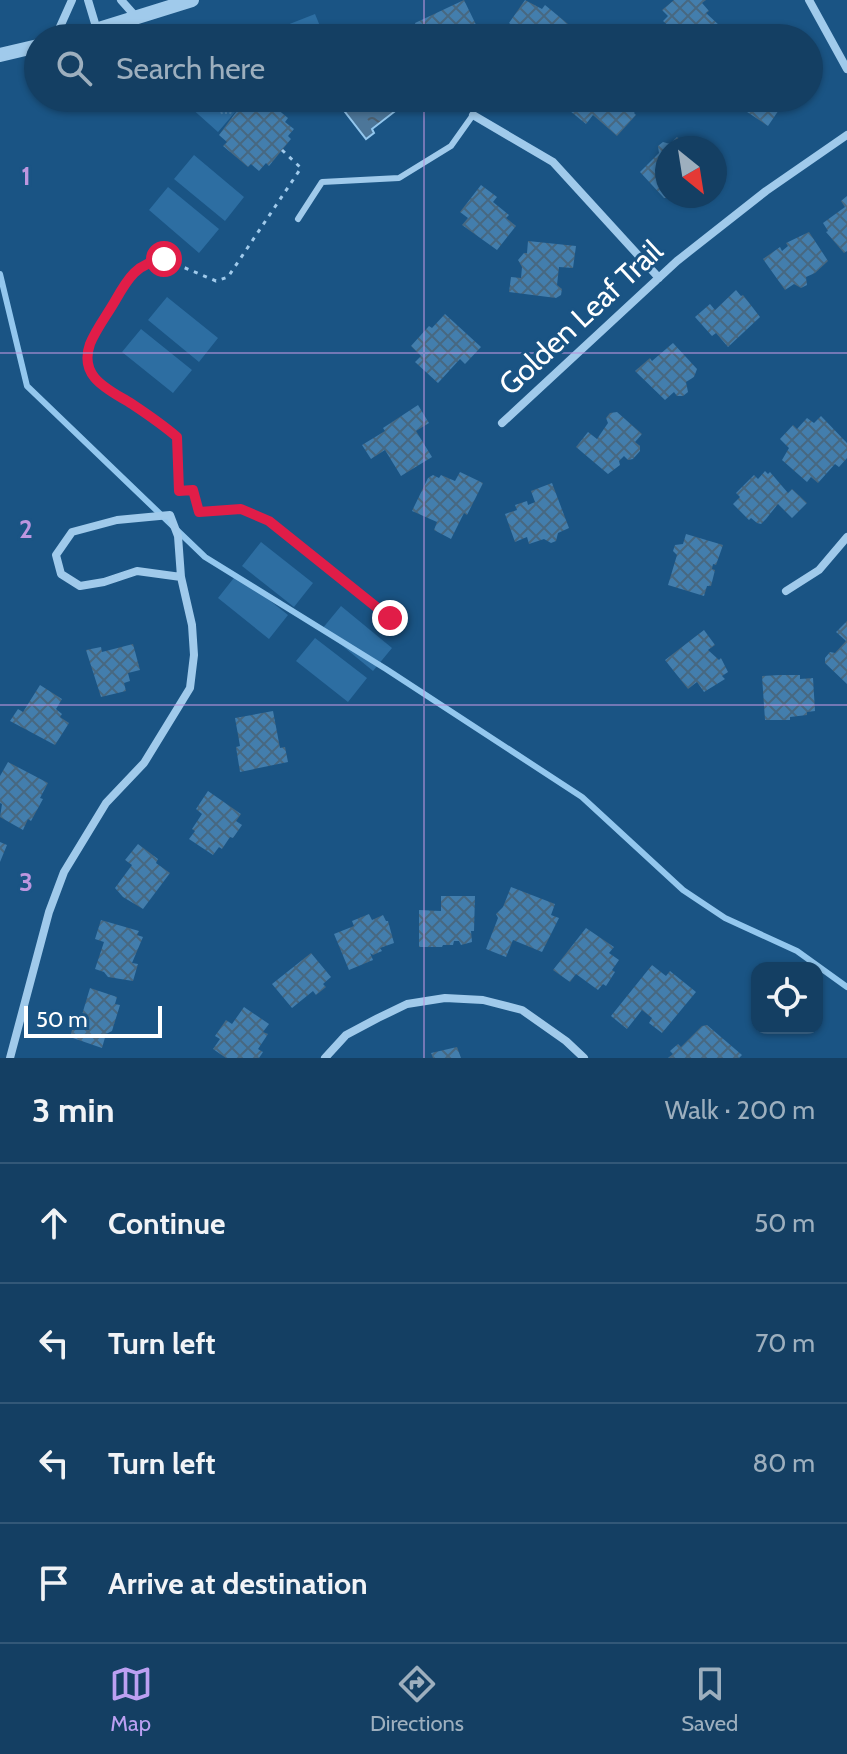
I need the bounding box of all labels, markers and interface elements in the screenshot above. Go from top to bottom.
search box [24,24,823,112]
icon: search [52,46,96,90]
text: Search here [116,50,265,87]
north arrow [655,136,727,208]
text: 1 [21,160,31,192]
street label: Golden Leaf Trail [491,232,670,403]
route start [146,241,182,277]
text: 2 [19,513,33,545]
route end [372,600,408,636]
text: 3 [19,866,33,898]
map controls [751,962,823,1034]
button: locate [751,962,823,1034]
scale bar [24,1002,162,1038]
text: 50 m [36,1006,88,1033]
text: 3 min [32,1089,114,1131]
text: Walk · 200 m [665,1094,815,1126]
icon: ahead [32,1201,76,1245]
text: Continue [108,1205,225,1242]
text: 50 m [754,1207,815,1239]
icon: left [32,1321,76,1365]
text: Turn left [108,1325,216,1362]
text: 70 m [755,1327,815,1359]
icon: left [32,1441,76,1485]
text: Turn left [108,1445,216,1482]
text: 80 m [752,1447,815,1479]
icon: arrive [32,1561,76,1605]
text: Arrive at destination [108,1565,368,1602]
tab: Map [109,1662,153,1737]
tab: Directions [370,1662,464,1737]
tab: Saved [681,1662,738,1737]

